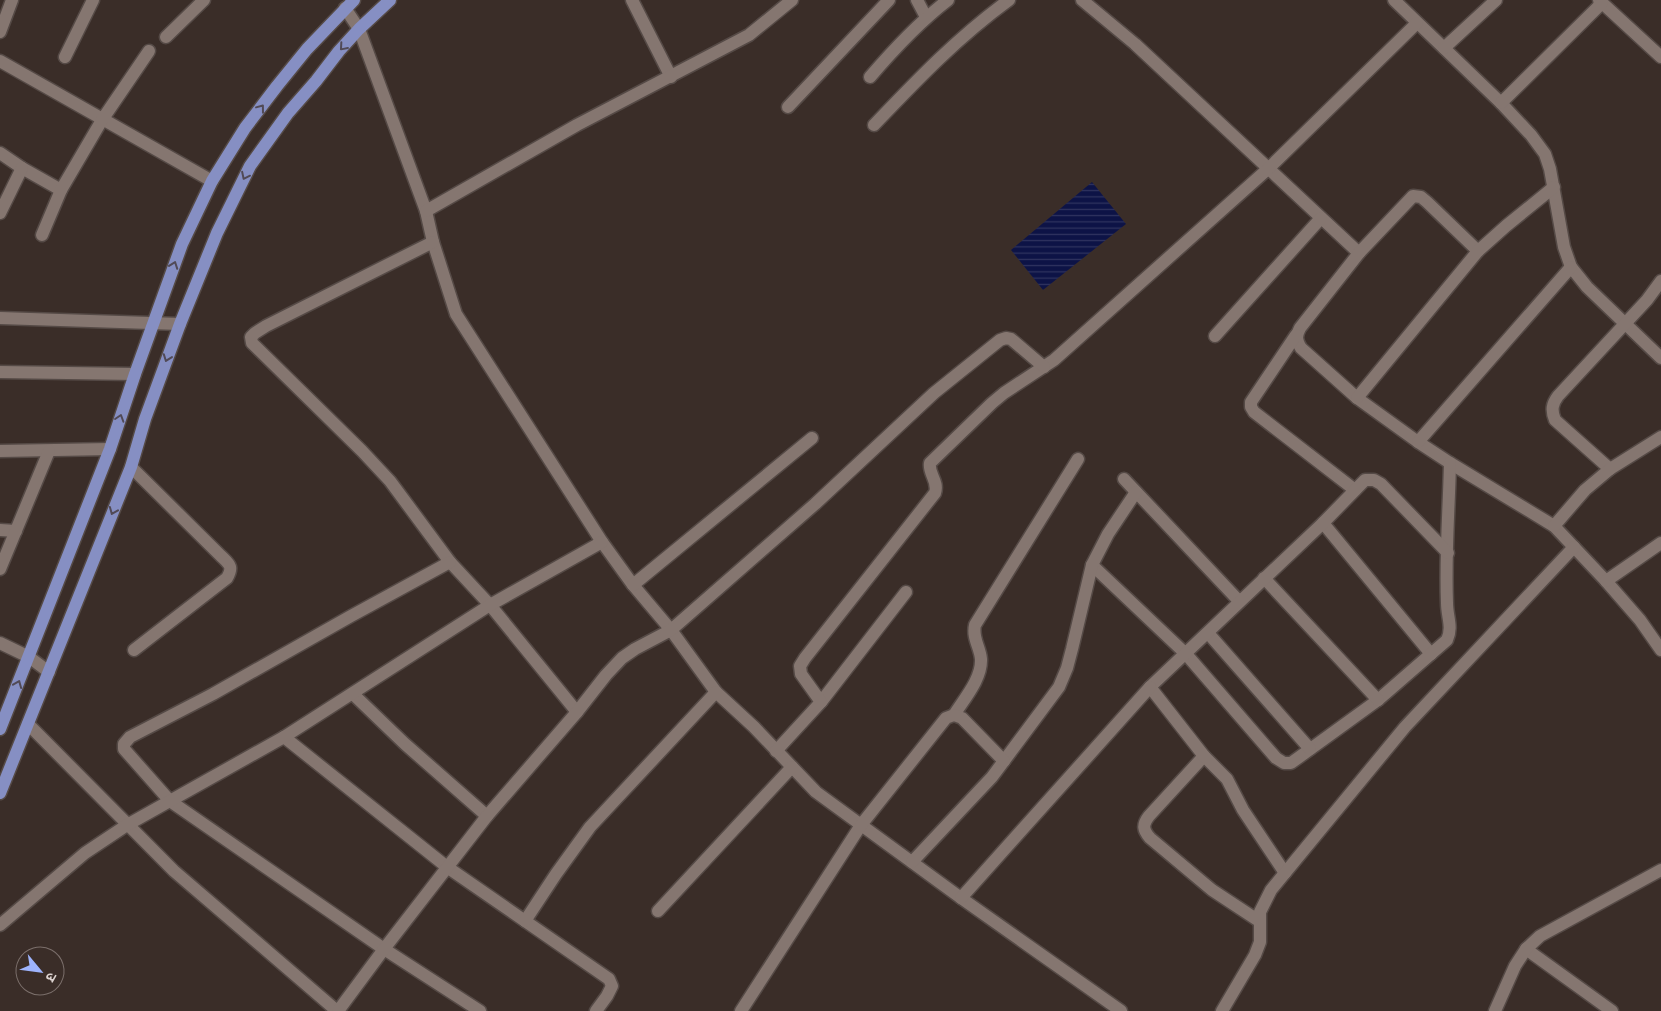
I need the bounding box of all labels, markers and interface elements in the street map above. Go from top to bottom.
one-way arrow [339,41,348,50]
one-way arrow [255,104,264,114]
one-way arrow [241,171,251,180]
one-way arrow [168,261,178,270]
one-way arrow [163,353,173,361]
one-way arrow [115,415,125,423]
one-way arrow [109,506,119,515]
one-way arrow [12,680,22,689]
north arrow [15,946,65,996]
text: उ [42,970,61,986]

